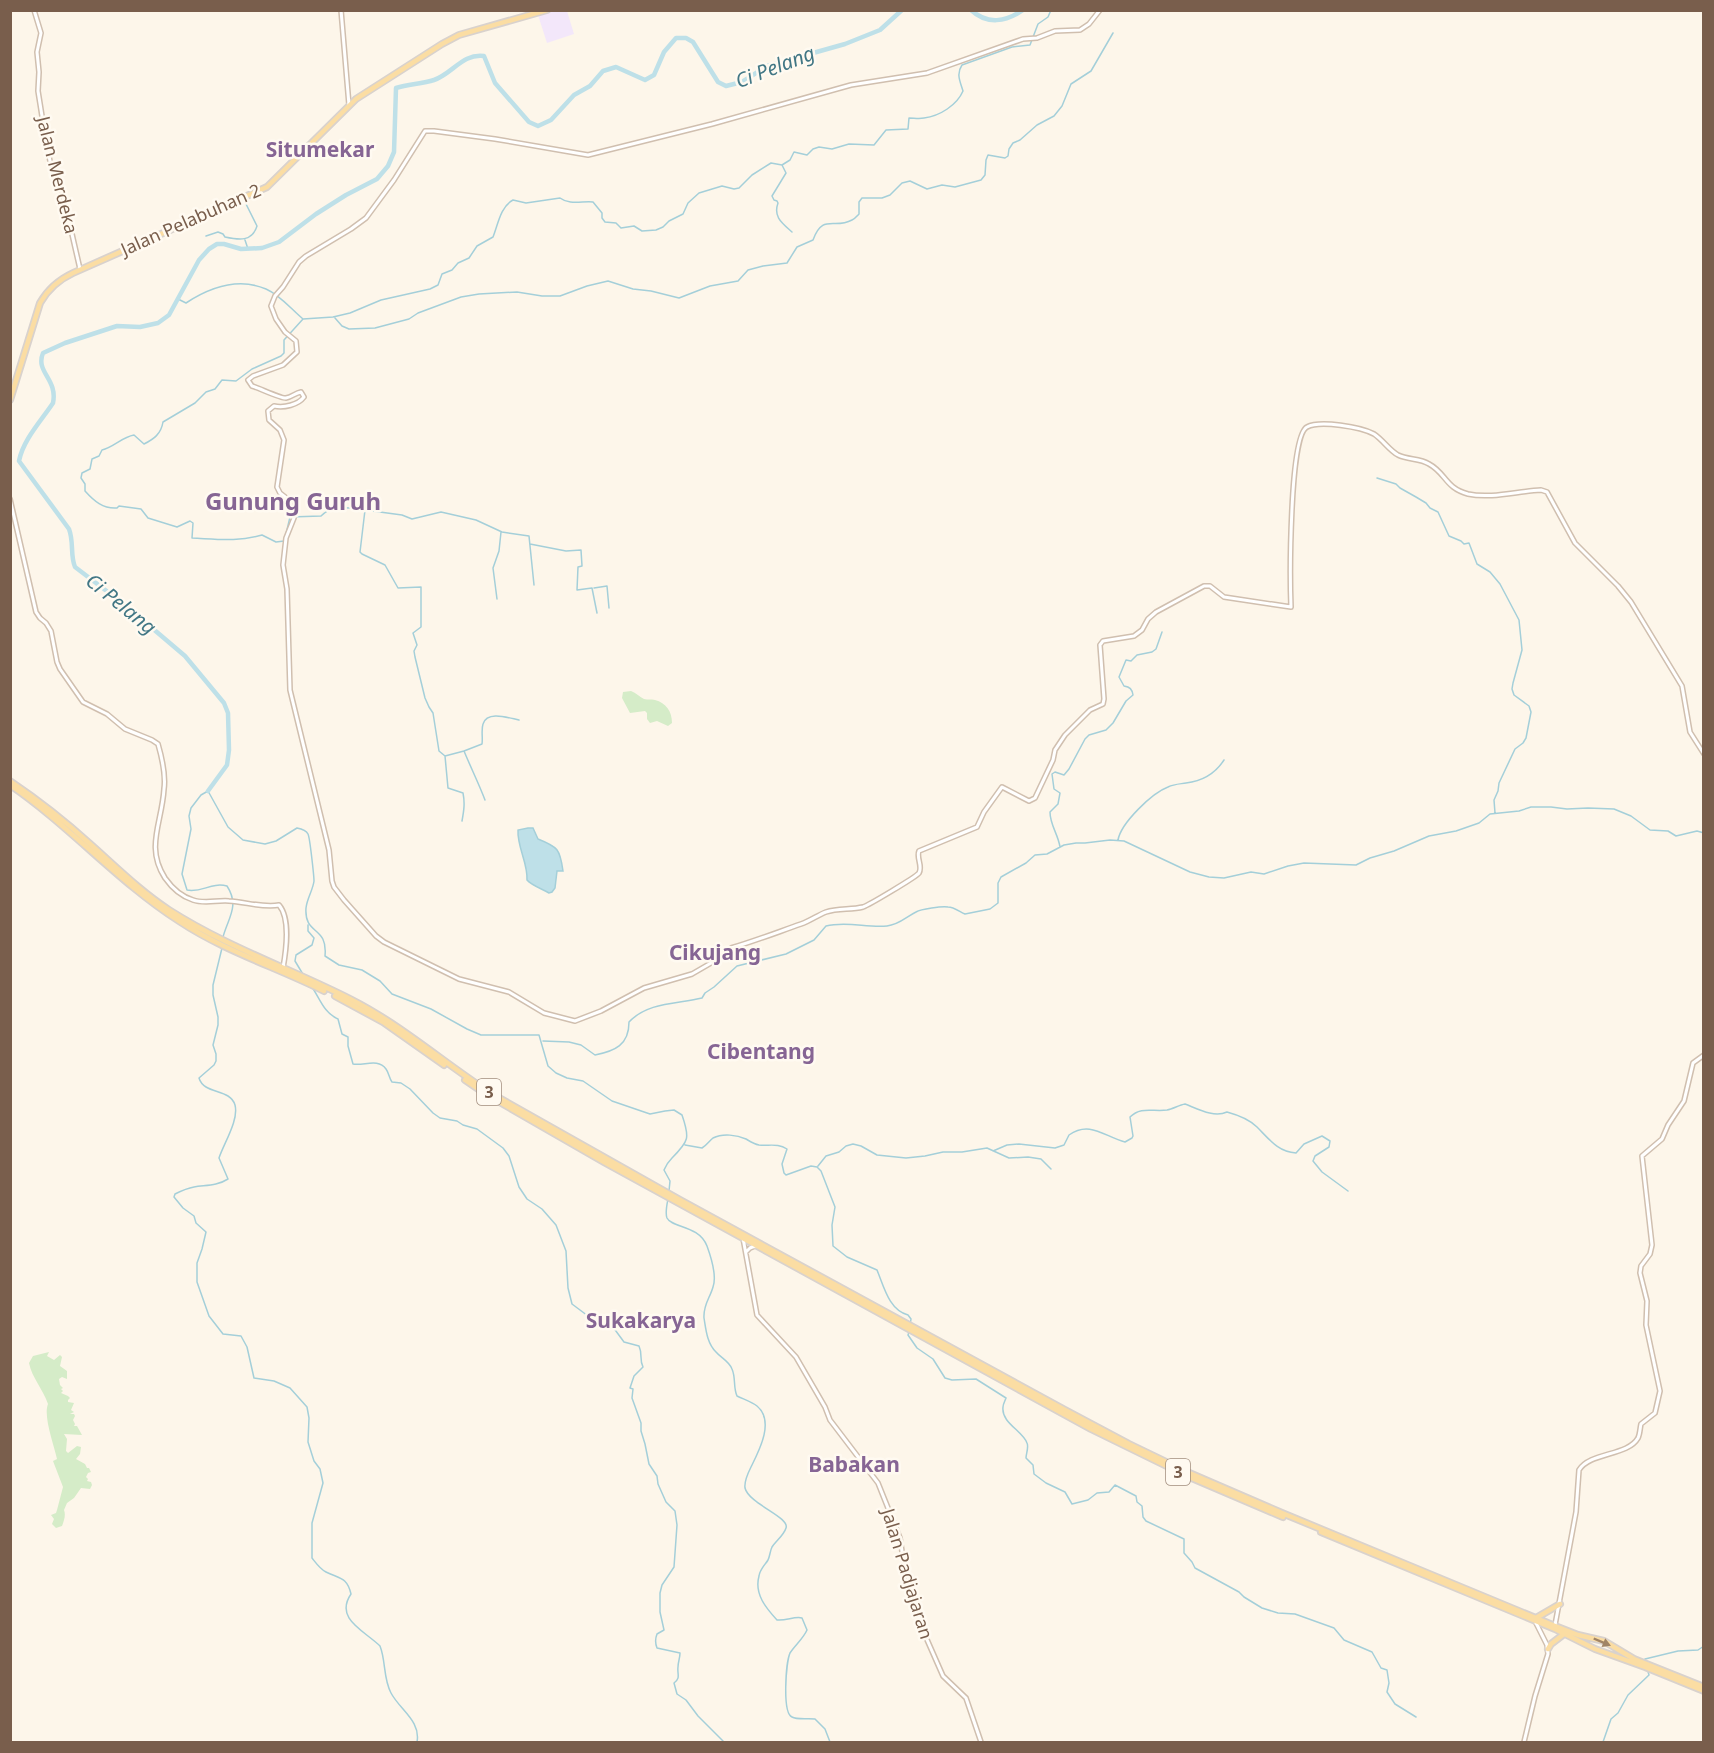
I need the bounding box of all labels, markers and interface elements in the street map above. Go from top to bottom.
water label: Ci Pelang [731,39,819,94]
street label: Jalan Merdeka [31,112,84,236]
district label: Situmekar [266,135,375,163]
street label: Jalan Pelabuhan 2 [115,177,264,262]
district label: Gunung Guruh [205,484,381,517]
water label: Ci Pelang [81,567,162,641]
district label: Cikujang [669,938,761,966]
district label: Cibentang [707,1037,815,1065]
road number: 3 [477,1079,501,1105]
district label: Sukakarya [586,1306,696,1334]
district label: Babakan [808,1450,900,1478]
road number: 3 [1166,1459,1190,1485]
street label: Jalan Padjajaran [876,1504,939,1642]
one-way arrow [1594,1637,1612,1647]

